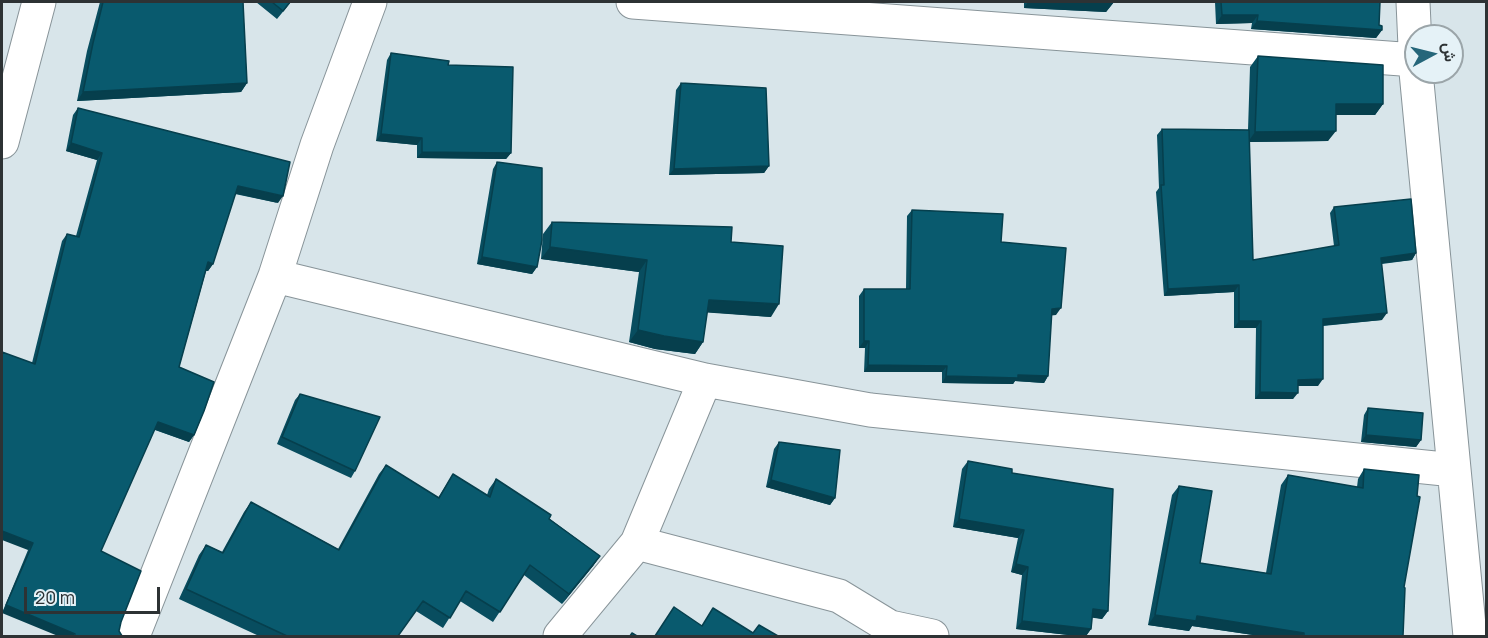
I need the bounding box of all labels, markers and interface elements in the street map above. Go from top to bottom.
north arrow [1404,24,1464,84]
text: ش [1438,41,1462,63]
scale bar [27,575,164,613]
text: 20 m [35,585,75,609]

